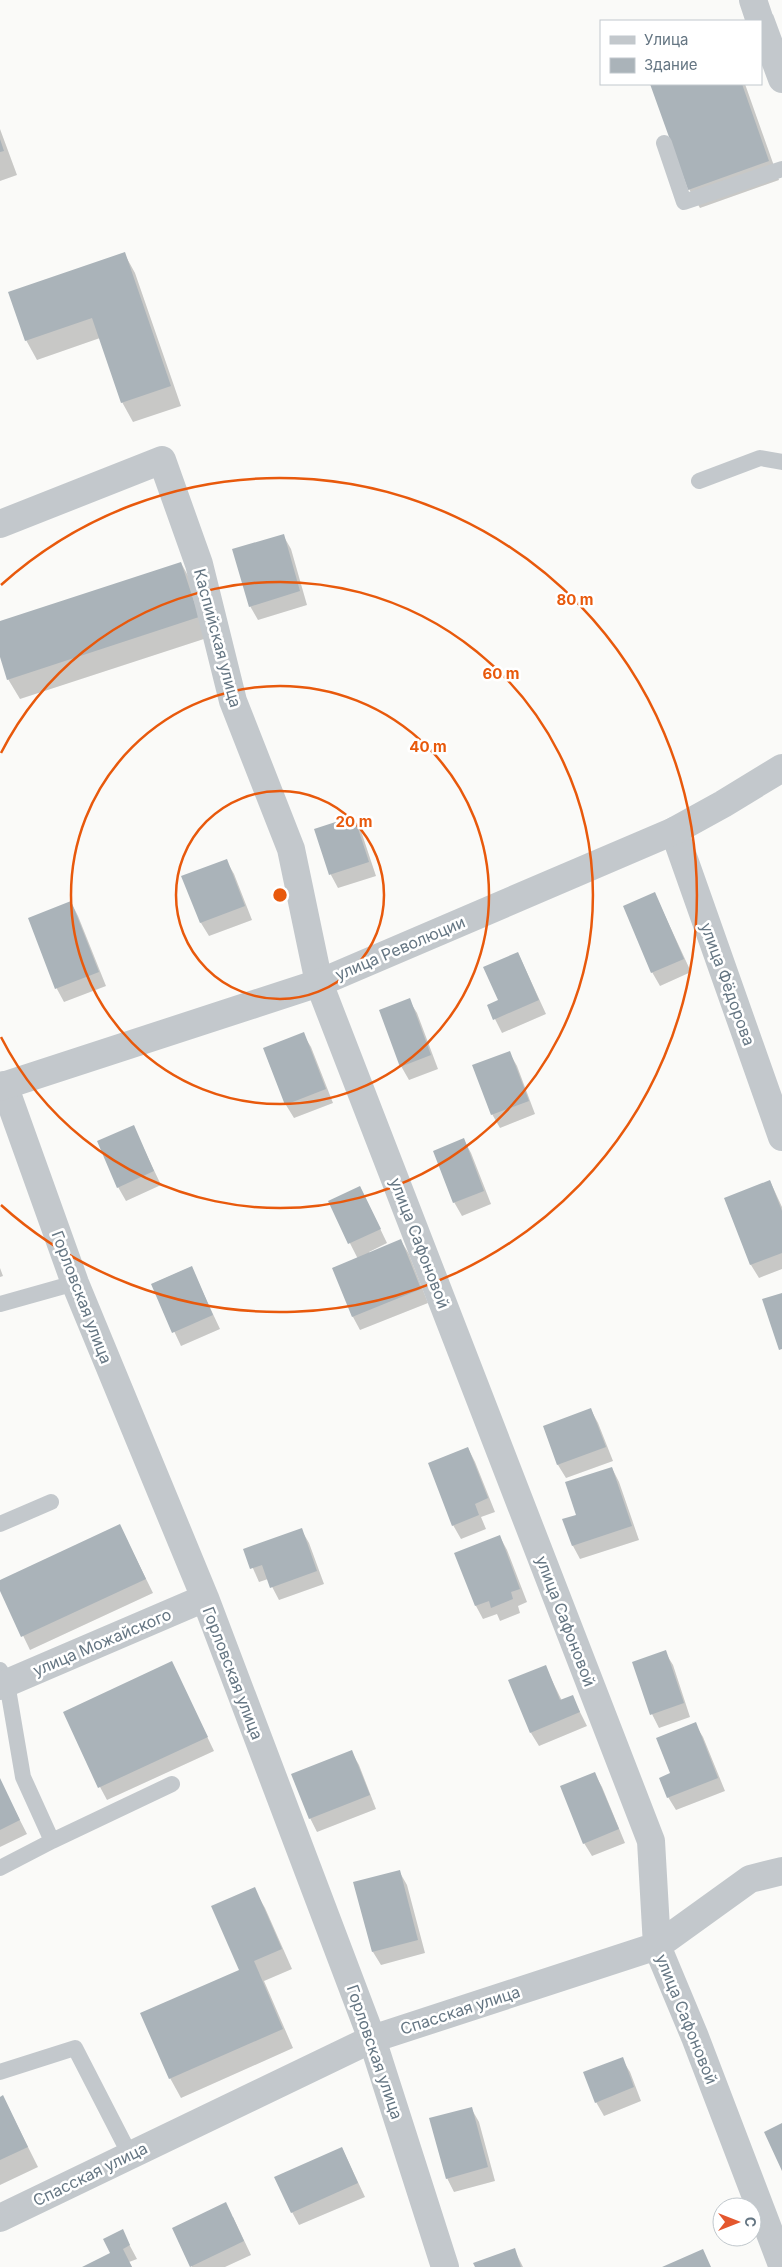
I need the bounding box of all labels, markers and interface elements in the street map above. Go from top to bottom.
legend [600,20,762,85]
text: Улица [644,30,688,49]
text: Здание [644,55,698,74]
street label: Каспийская улица [190,566,246,710]
text: 80 m [556,590,594,609]
text: 60 m [482,664,520,683]
text: 40 m [409,737,447,756]
text: 20 m [336,812,372,831]
centre of rings [271,886,289,904]
street label: улица Революции [332,912,468,984]
street label: улица Фёдорова [696,920,760,1048]
street label: улица Сафоновой [386,1175,454,1311]
street label: Горловская улица [47,1228,117,1366]
street label: улица Сафоновой [532,1553,600,1689]
street label: улица Можайского [30,1604,174,1680]
street label: Горловская улица [198,1604,268,1742]
street label: улица Сафоновой [652,1951,722,2087]
street label: Спасская улица [398,1981,522,2039]
street label: Горловская улица [343,1982,407,2122]
street label: Спасская улица [30,2138,150,2210]
north arrow [712,2197,762,2247]
text: С [742,2217,759,2227]

